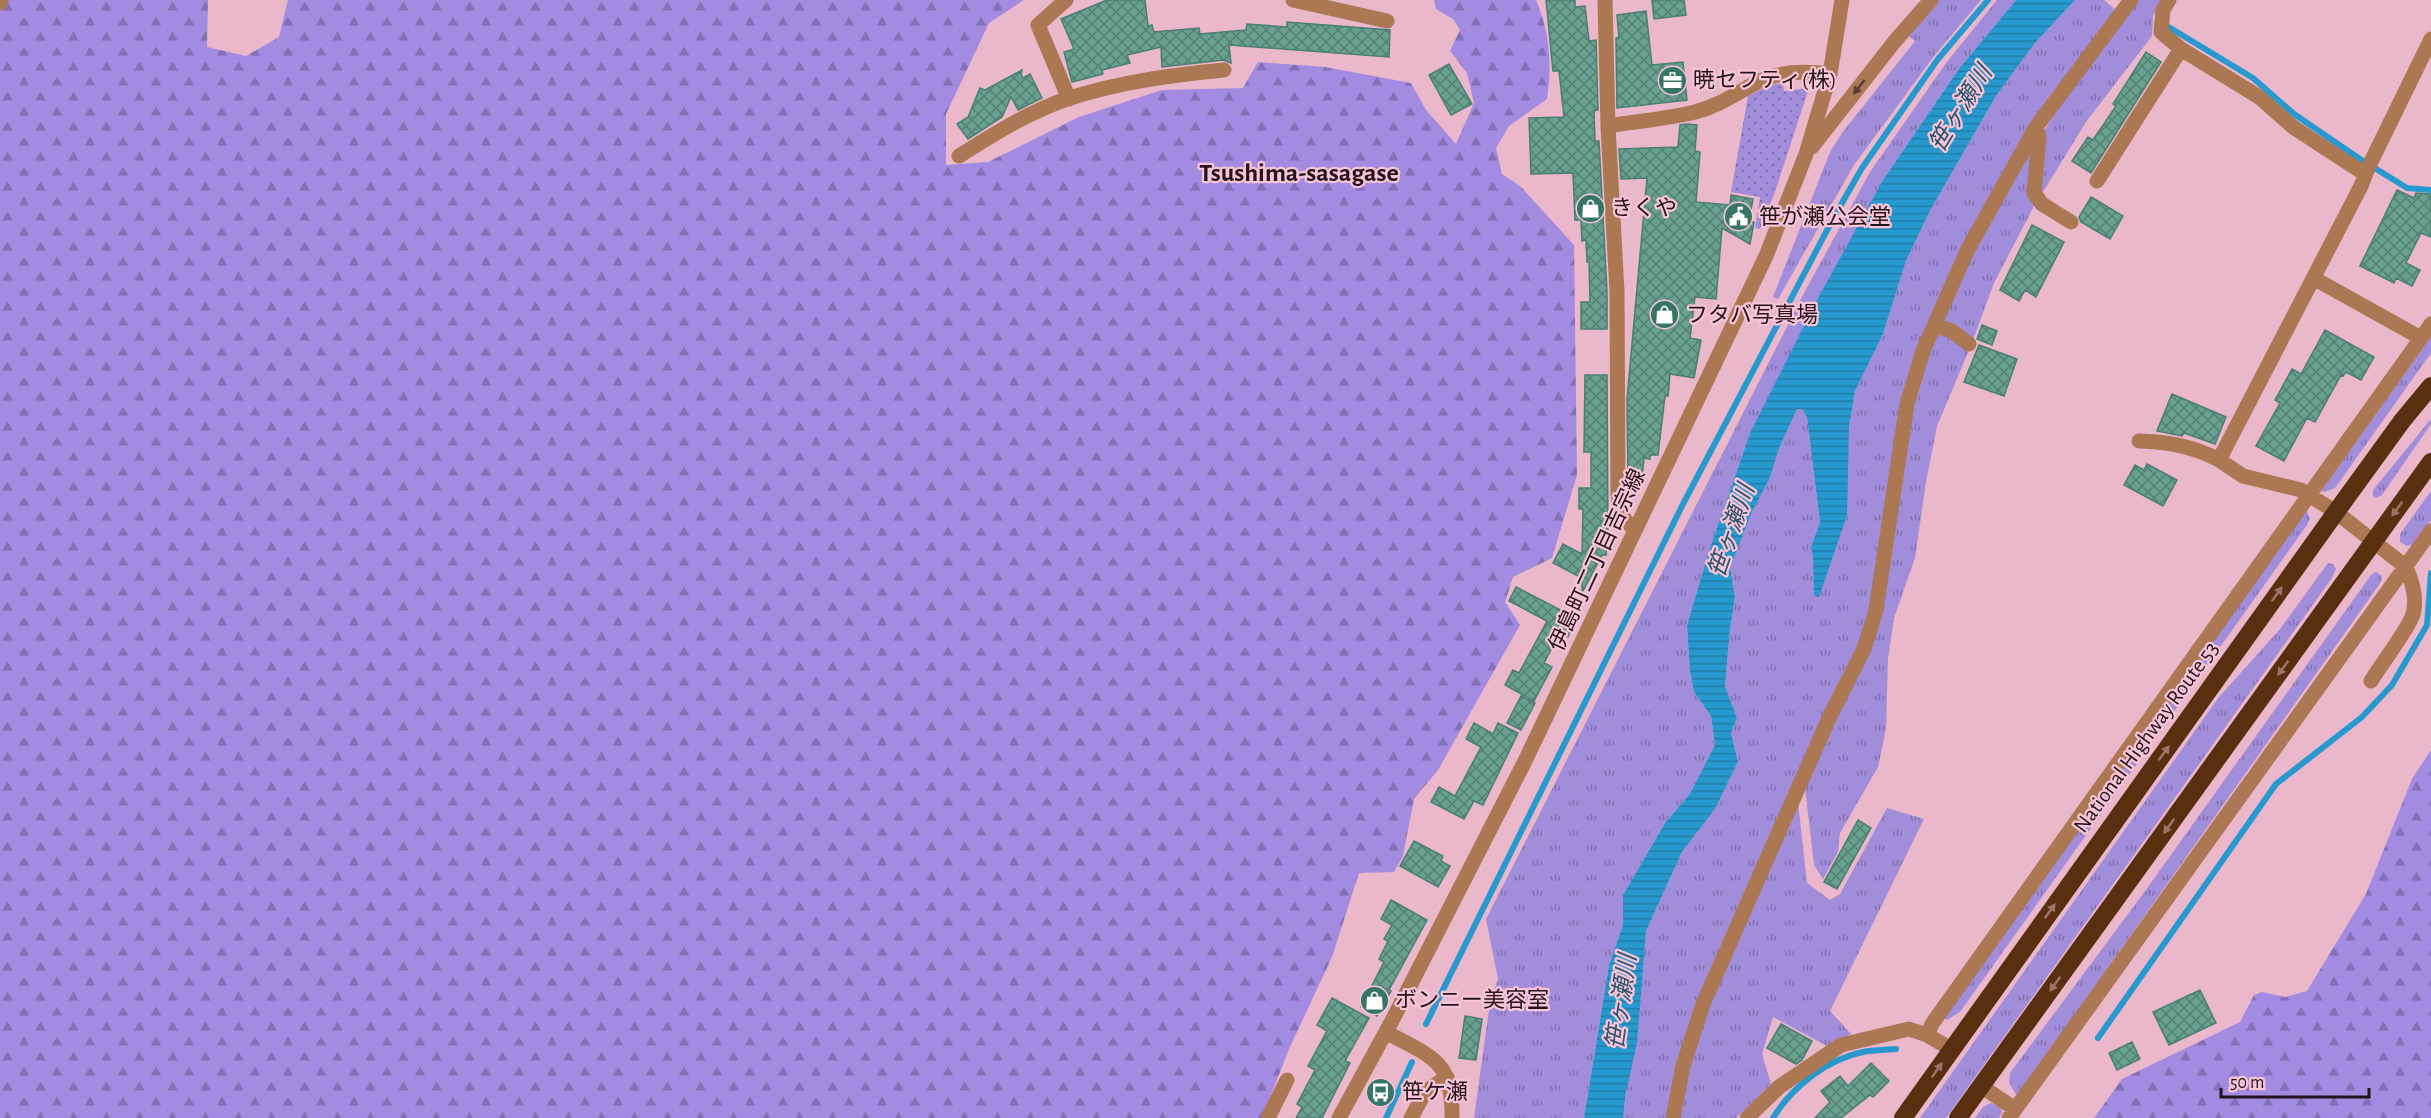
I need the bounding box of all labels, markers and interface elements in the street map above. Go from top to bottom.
water label: 笹ヶ瀬川 [1924,58,1998,156]
office icon: 暁セフティ(株) [1656,64,1688,96]
place label: 暁セフティ(株) [1693,68,1837,91]
one-way arrow [1853,80,1865,95]
district label: Tsushima-sasagase [1199,160,1399,186]
shop icon: きくや [1574,192,1606,224]
place label: きくや [1611,197,1677,219]
public building icon: 笹が瀬公会堂 [1722,201,1754,233]
place label: 笹が瀬公会堂 [1759,205,1891,228]
shop icon: フタバ写真場 [1649,299,1681,331]
place label: フタバ写真場 [1686,303,1818,326]
street label: 伊島町二丁目吉宗線 [1544,465,1649,654]
water label: 笹ヶ瀬川 [1703,478,1760,580]
one-way arrow [2391,501,2403,517]
one-way arrow [2271,587,2283,603]
street label: National Highway Route 53 [2070,638,2222,836]
one-way arrow [2277,659,2289,675]
one-way arrow [2157,745,2169,761]
one-way arrow [2163,817,2175,833]
one-way arrow [2044,904,2056,920]
water label: 笹ヶ瀬川 [1601,950,1641,1051]
one-way arrow [2049,975,2061,991]
shop icon: ボンニー美容室 [1358,984,1390,1016]
place label: ボンニー美容室 [1395,988,1549,1011]
scale bar [2221,1061,2370,1099]
one-way arrow [1931,1063,1943,1079]
text: 50 m [2230,1074,2264,1092]
bus stop icon: 笹ケ瀬 [1365,1076,1397,1108]
place label: 笹ケ瀬 [1402,1080,1468,1103]

